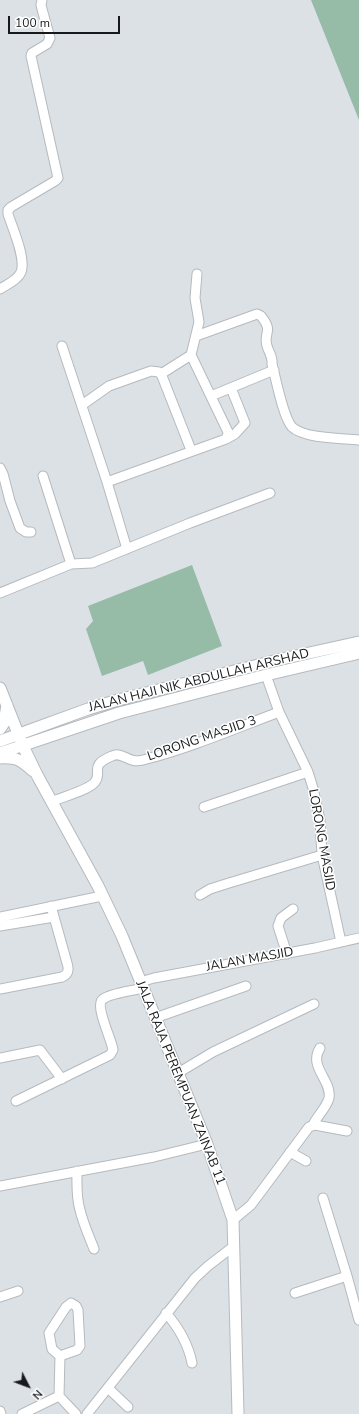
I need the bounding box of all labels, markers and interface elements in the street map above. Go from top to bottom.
scale bar [10,8,122,34]
text: 100 m [15,15,50,31]
street label: JALAN HAJI NIK ABDULLAH ARSHAD [87,646,311,716]
street label: LORONG MASJID 3 [145,713,259,765]
street label: LORONG MASJID [304,788,338,892]
street label: JALAN MASJID [205,945,295,975]
street label: JALA RAJA PEREMPUAN ZAINAB 11 [132,979,228,1187]
north arrow [8,1366,48,1406]
text: N [29,1386,46,1402]

